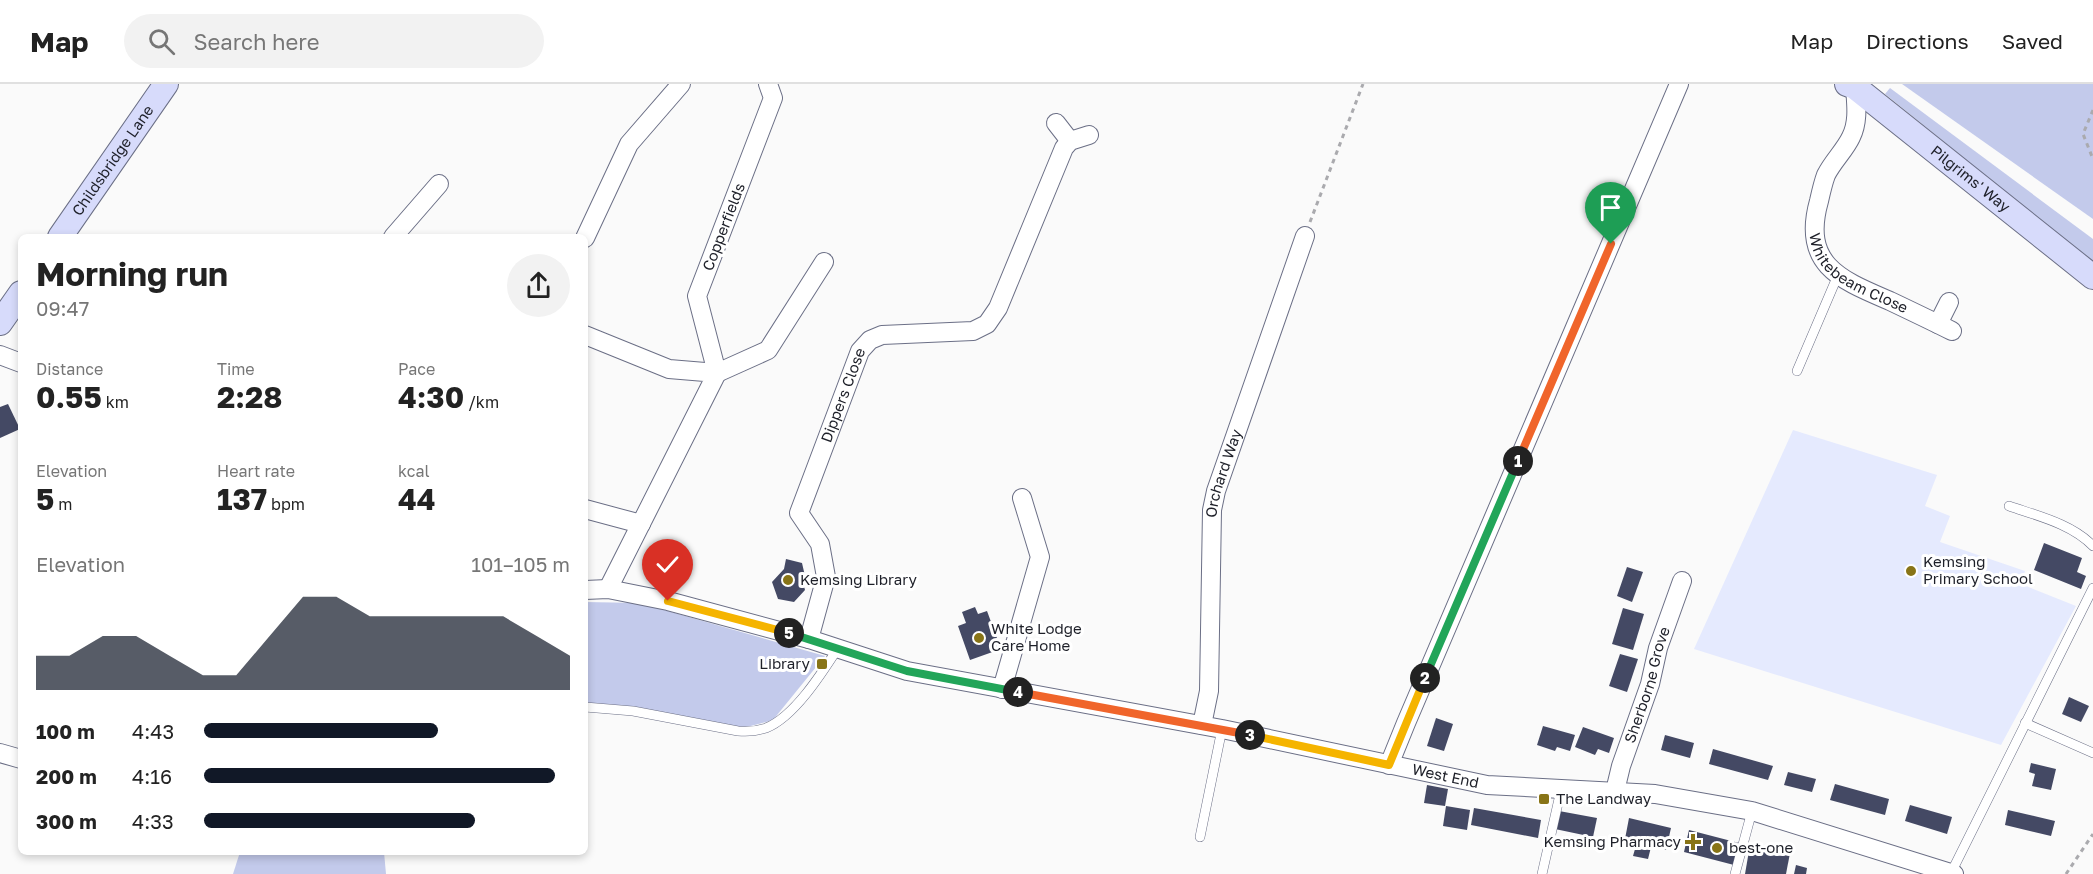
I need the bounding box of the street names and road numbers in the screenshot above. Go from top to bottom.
street label: Childsbridge Lane [68,101,157,219]
street label: Pilgrims' Way [1928,141,2015,216]
street label: Copperfields [698,180,748,273]
street label: Whitebeam Close [1806,231,1911,316]
street label: Dippers Close [816,345,868,445]
street label: Orchard Way [1202,426,1245,518]
street label: Sherborne Grove [1620,624,1673,745]
street label: West End [1411,759,1481,791]

